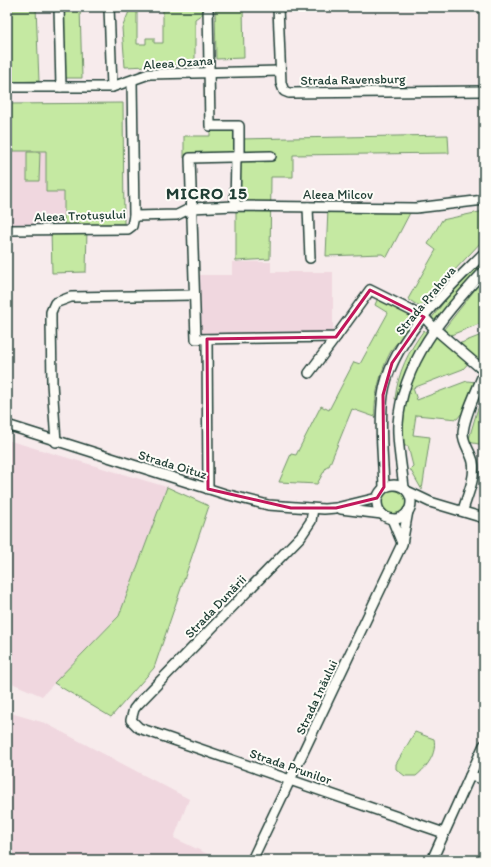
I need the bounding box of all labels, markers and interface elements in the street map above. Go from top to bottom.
street label: Aleea Ozana [143,53,214,72]
street label: Strada Ravensburg [300,71,406,88]
district label: MICRO 15 [166,183,248,203]
street label: Aleea Milcov [303,187,373,202]
street label: Aleea Trotușului [34,206,126,225]
street label: Strada Prahova [392,262,459,338]
street label: Strada Oituz [137,447,209,482]
street label: Strada Dunării [182,572,249,641]
street label: Strada Inăului [293,657,340,737]
street label: Strada Prunilor [248,745,335,788]

